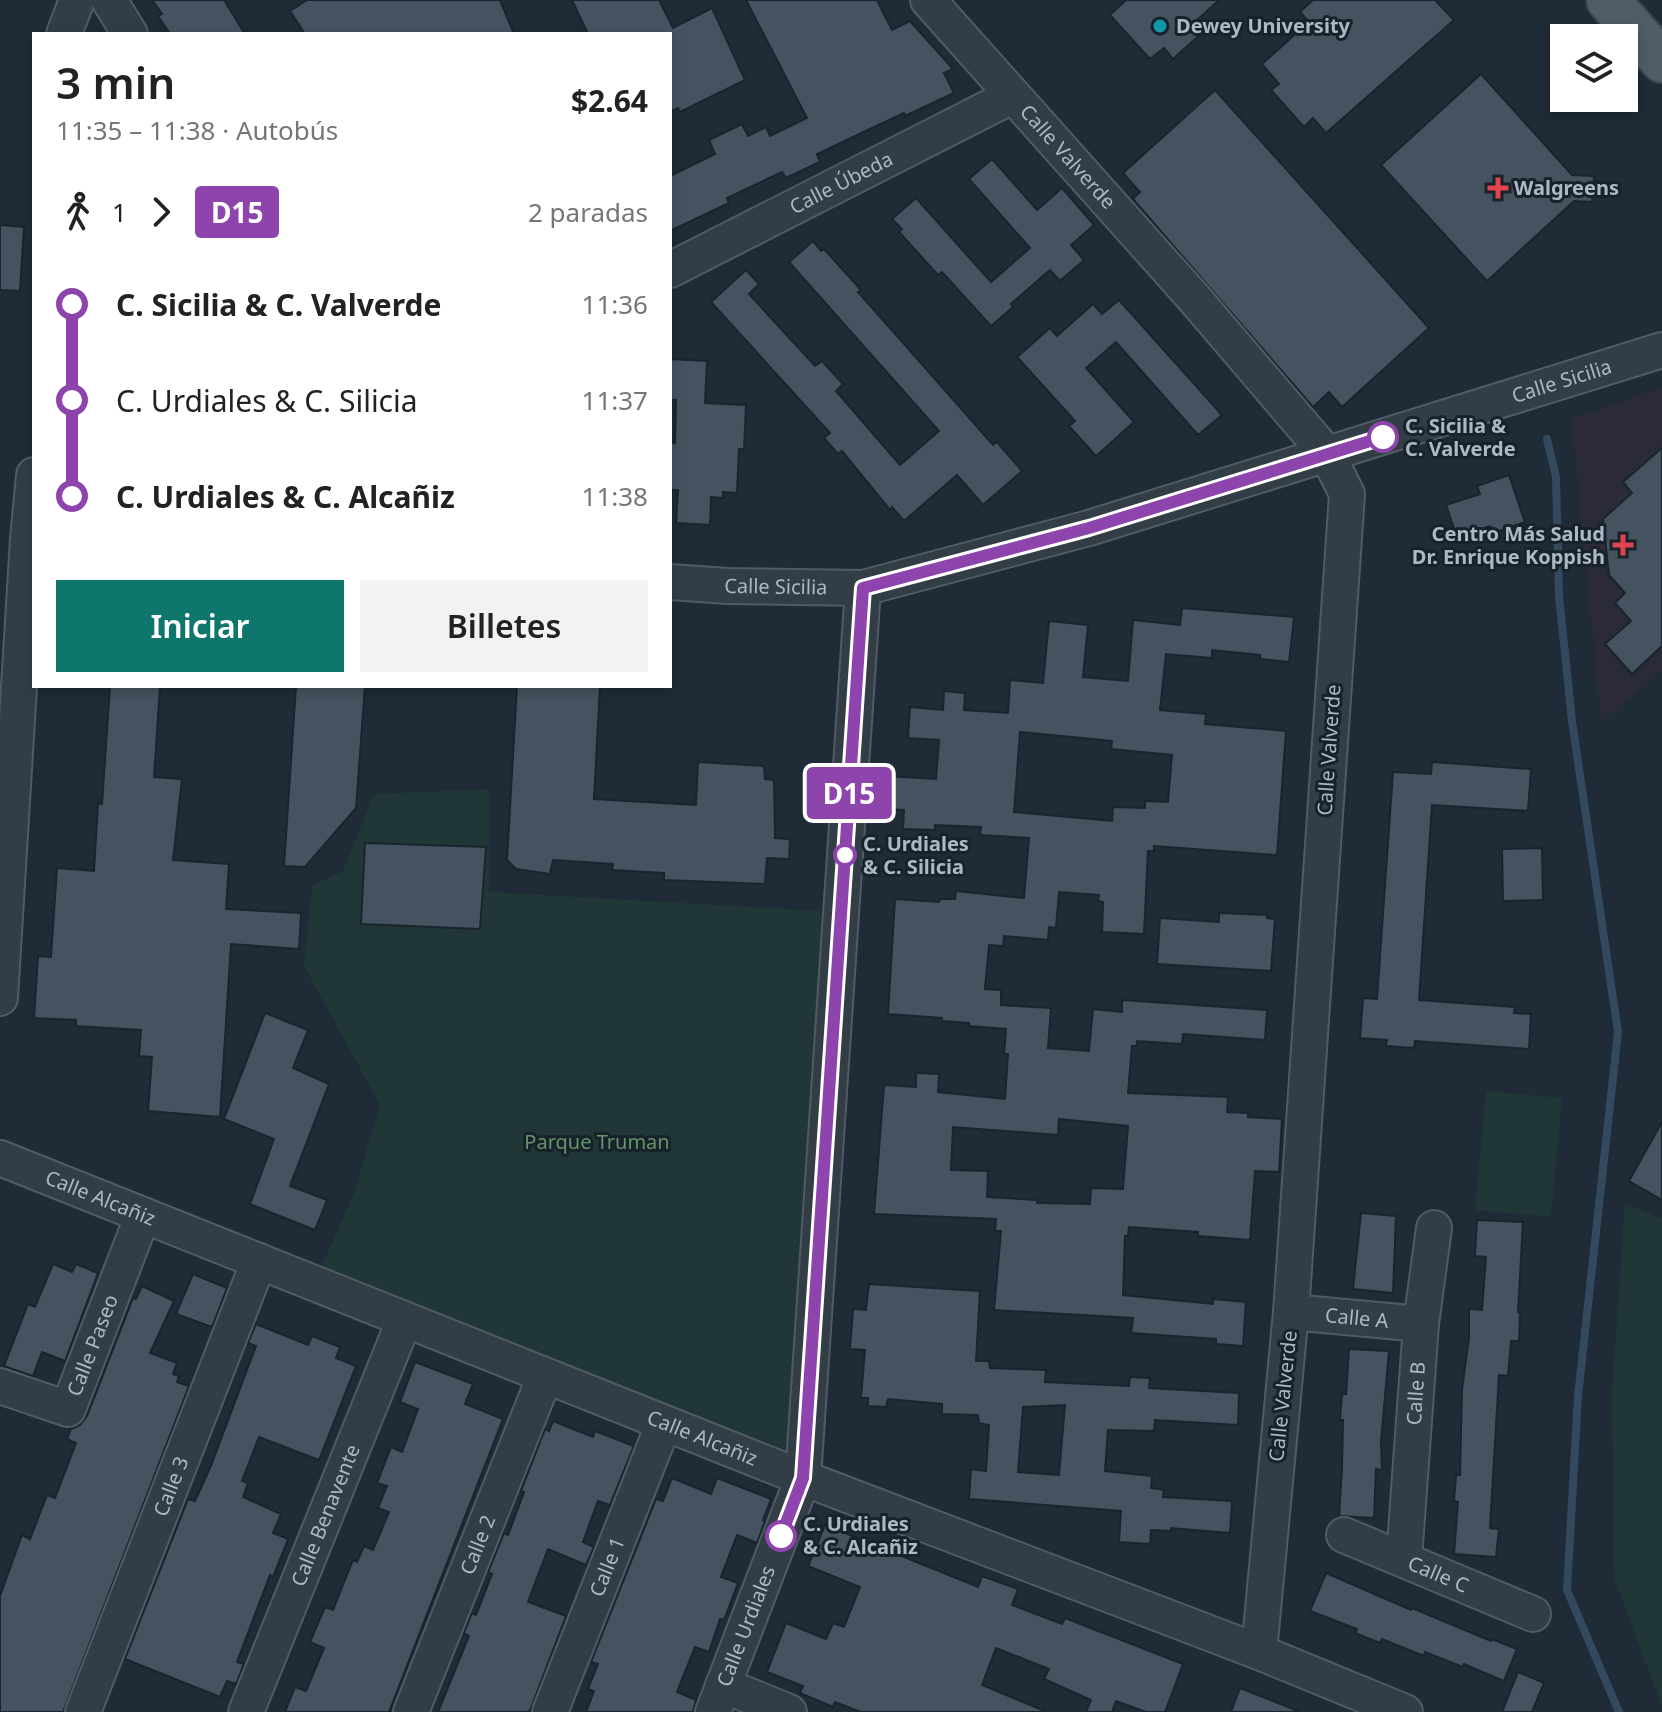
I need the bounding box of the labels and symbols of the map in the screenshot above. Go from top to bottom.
place label: Dewey University [1176,12,1351,39]
marker: Dewey University [1151,17,1169,35]
street label: Calle Valverde [1014,98,1122,214]
street label: Calle Úbeda [785,145,897,220]
place label: Walgreens [1514,174,1619,201]
marker: Walgreens [1489,179,1507,197]
street label: Calle Sicilia [1508,352,1615,409]
place label: C. Sicilia & C. Valverde [1405,412,1516,462]
marker: C. Sicilia & C. Valverde [1368,422,1398,452]
place label: Centro Más Salud Dr. Enrique Koppish [1412,520,1605,570]
marker: Centro Más Salud Dr. Enrique Koppish [1612,534,1634,556]
street label: Calle Sicilia [724,572,828,600]
street label: Calle Valverde [1310,683,1347,817]
line badge: D15 [803,767,895,819]
place label: C. Urdiales & C. Silicia [863,830,969,880]
marker: C. Urdiales & C. Silicia [834,844,856,866]
park label: Parque Truman [524,1128,670,1155]
street label: Calle Alcañiz [41,1163,160,1232]
street label: Calle Paseo [60,1290,124,1400]
street label: Calle A [1324,1301,1390,1334]
street label: Calle Valverde [1262,1329,1303,1463]
street label: Calle B [1400,1361,1431,1426]
street label: Calle Alcañiz [643,1403,762,1471]
street label: Calle Benavente [284,1440,366,1590]
street label: Calle 3 [147,1453,194,1520]
place label: C. Urdiales & C. Alcañiz [803,1510,918,1560]
street label: Calle 2 [453,1511,501,1578]
marker: C. Urdiales & C. Alcañiz [766,1521,796,1551]
street label: Calle 1 [583,1533,631,1601]
street label: Calle C [1404,1549,1473,1599]
street label: Calle Urdiales [710,1561,781,1691]

